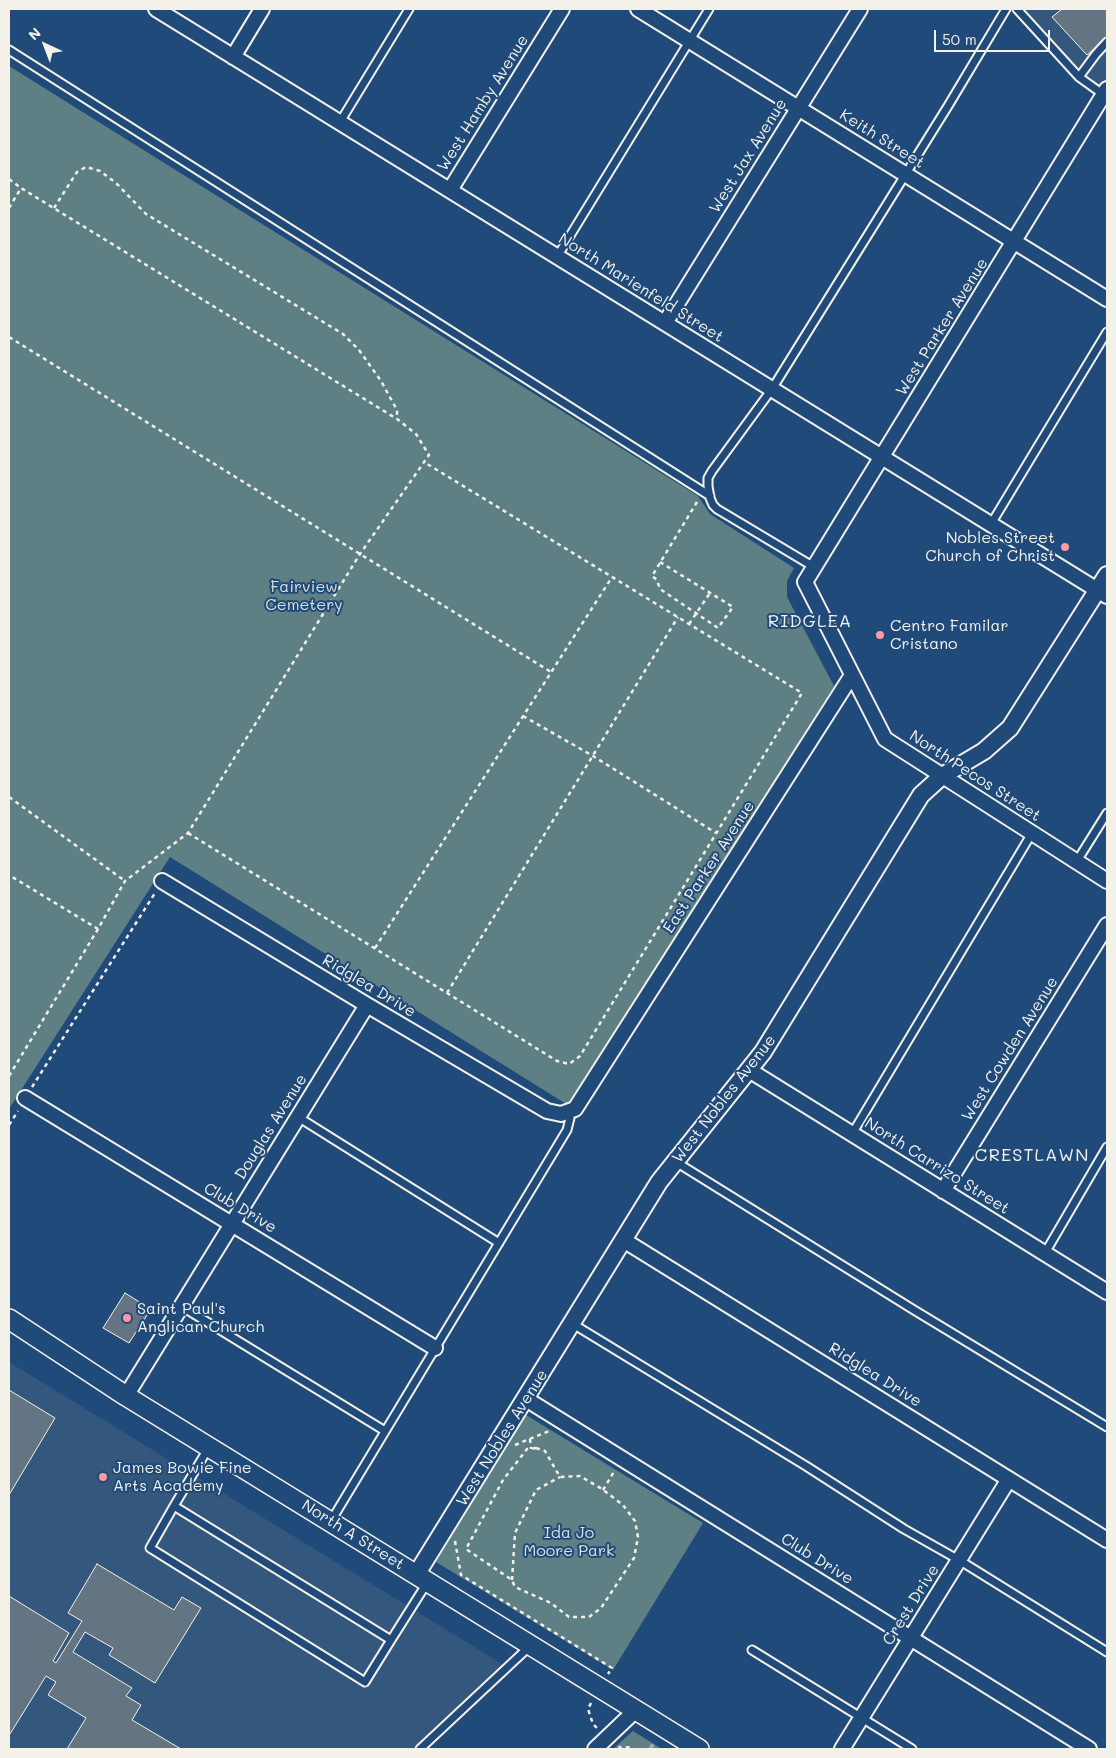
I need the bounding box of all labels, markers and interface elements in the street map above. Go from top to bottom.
north arrow [20,20,70,70]
scale bar [936,20,1052,52]
text: N [24,23,45,44]
text: 50 m [942,29,977,49]
street label: West Hamby Avenue [433,31,533,175]
street label: West Jax Avenue [705,95,791,217]
street label: Keith Street [836,105,928,173]
street label: North Marienfeld Street [555,229,727,347]
street label: West Parker Avenue [892,255,992,399]
place label: Nobles Street Church of Christ [925,528,1055,566]
marker: Nobles Street Church of Christ [1059,541,1071,553]
park label: Fairview Cemetery [265,577,343,615]
district label: RIDGLEA [767,610,853,632]
place label: Centro Familar Cristano [890,616,1008,654]
marker: Centro Familar Cristano [874,629,886,641]
street label: North Pecos Street [906,726,1044,826]
street label: East Parker Avenue [659,797,759,937]
street label: Ridglea Drive [319,951,419,1021]
street label: West Cowden Avenue [958,973,1062,1125]
street label: West Nobles Avenue [668,1031,780,1167]
street label: Douglas Avenue [231,1071,311,1183]
street label: North Carrizo Street [861,1114,1013,1218]
district label: CRESTLAWN [973,1144,1091,1166]
street label: Club Drive [200,1179,280,1237]
place label: Saint Paul's Anglican Church [137,1299,264,1337]
marker: Saint Paul's Anglican Church [121,1312,133,1324]
street label: Ridglea Drive [825,1339,925,1411]
street label: West Nobles Avenue [452,1366,552,1510]
place label: James Bowie Fine Arts Academy [113,1458,252,1496]
marker: James Bowie Fine Arts Academy [97,1471,109,1483]
street label: North A Street [298,1496,408,1574]
park label: Ida Jo Moore Park [523,1523,615,1561]
street label: Club Drive [777,1529,857,1589]
street label: Crest Drive [879,1561,943,1649]

